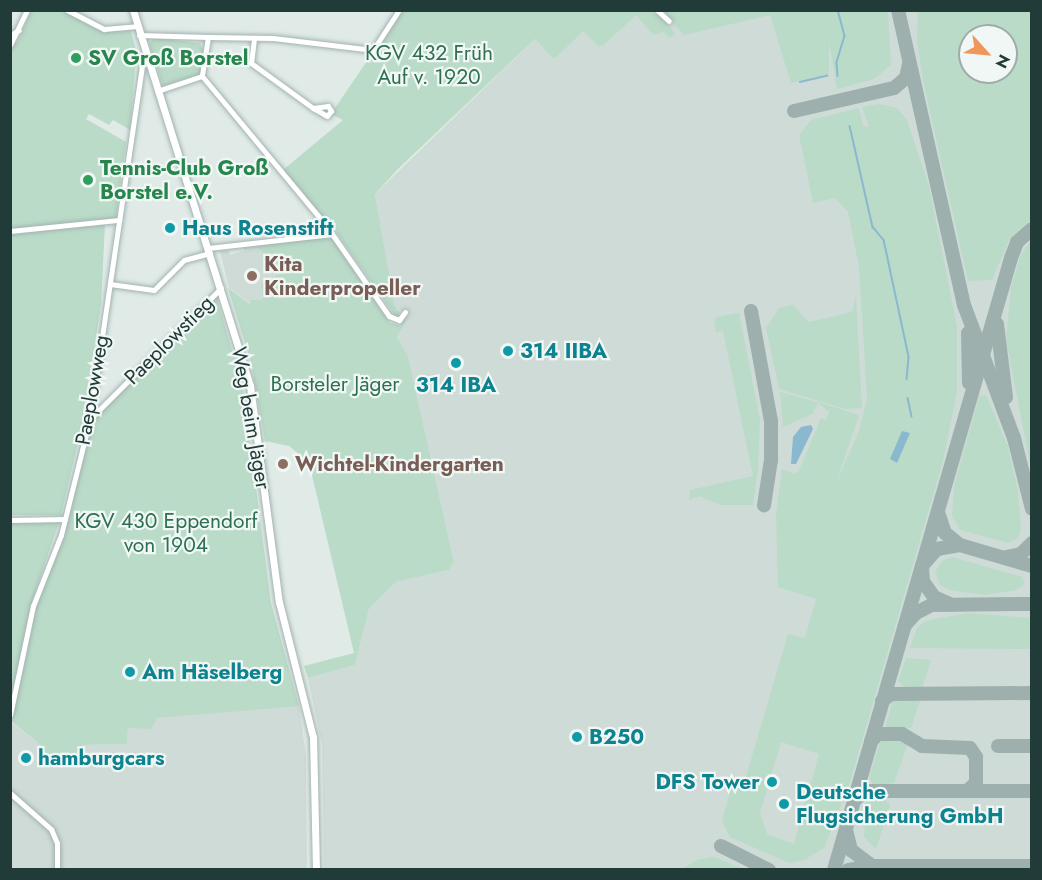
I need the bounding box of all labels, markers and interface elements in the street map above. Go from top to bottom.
north arrow [958,24,1018,84]
park label: KGV 432 Früh Auf v. 1920 [365,40,493,90]
place label: SV Groß Borstel [88,45,249,71]
marker: SV Groß Borstel [69,51,83,65]
text: N [990,51,1016,72]
place label: Tennis-Club Groß Borstel e.V. [100,155,268,205]
marker: Tennis-Club Groß Borstel e.V. [81,173,95,187]
place label: Haus Rosenstift [182,215,333,241]
marker: Haus Rosenstift [163,221,177,235]
place label: Kita Kinderpropeller [264,251,421,301]
marker: Kita Kinderpropeller [245,269,259,283]
street label: Paeplowstieg [119,290,219,390]
street label: Paeplowweg [70,333,114,447]
place label: 314 IIBA [520,338,607,364]
marker: 314 IIBA [501,344,515,358]
street label: Weg beim Jäger [226,345,276,491]
marker: 314 IBA [449,356,463,370]
park label: Borsteler Jäger [270,371,400,397]
place label: 314 IBA [416,372,496,398]
place label: Wichtel-Kindergarten [295,451,504,477]
marker: Wichtel-Kindergarten [276,457,290,471]
park label: KGV 430 Eppendorf von 1904 [74,508,258,558]
place label: Am Häselberg [142,659,282,685]
marker: Am Häselberg [123,665,137,679]
place label: B250 [589,724,644,750]
marker: B250 [570,730,584,744]
place label: hamburgcars [38,745,165,771]
marker: hamburgcars [19,751,33,765]
place label: DFS Tower [655,769,760,795]
marker: DFS Tower [765,775,779,789]
place label: Deutsche Flugsicherung GmbH [796,779,1004,829]
marker: Deutsche Flugsicherung GmbH [777,797,791,811]

